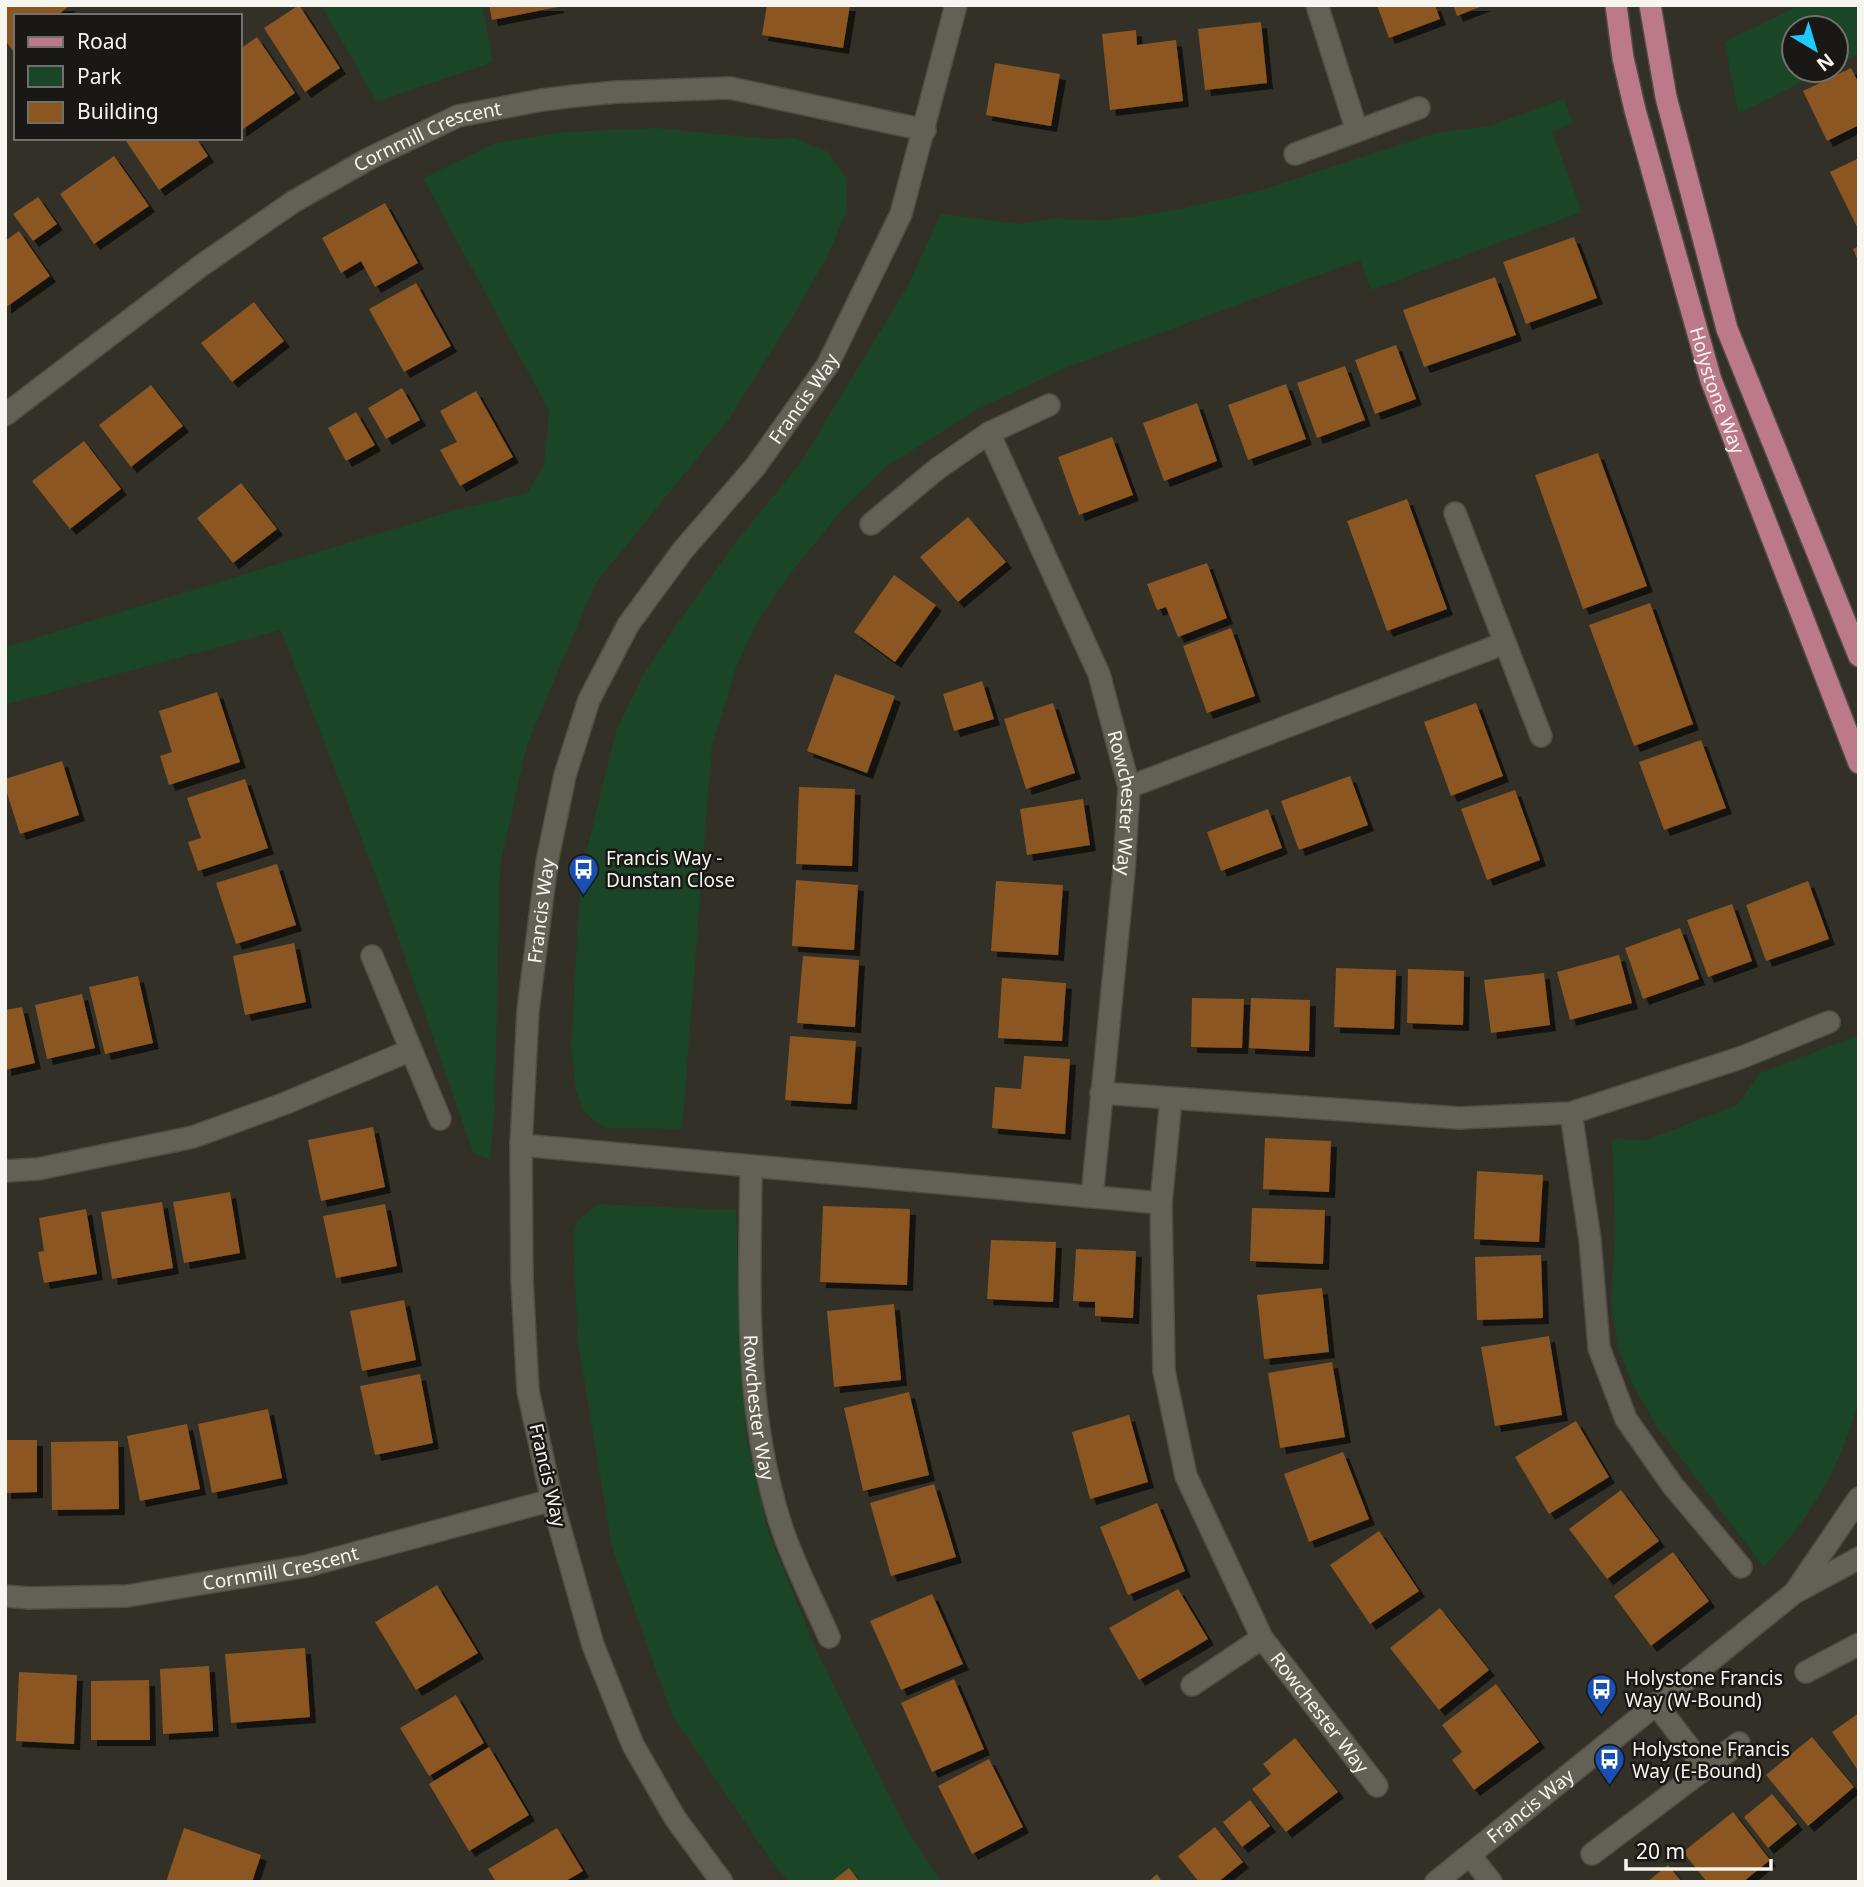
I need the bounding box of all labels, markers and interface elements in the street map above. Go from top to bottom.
legend [14,14,242,140]
north arrow [1780,14,1850,84]
text: Road [77,27,127,55]
text: N [1811,47,1840,77]
text: Park [77,62,122,90]
street label: Cornmill Crescent [349,95,503,178]
text: Building [77,97,159,125]
street label: Holystone Way [1684,324,1751,458]
street label: Francis Way [762,349,844,449]
street label: Rowchester Way [1102,727,1142,877]
place label: Francis Way - Dunstan Close [606,845,735,893]
bus stop icon: Francis Way - Dunstan Close [566,852,600,896]
street label: Francis Way [521,857,560,965]
street label: Rowchester Way [738,1334,781,1483]
street label: Francis Way [523,1421,573,1530]
street label: Cornmill Crescent [201,1540,361,1596]
street label: Rowchester Way [1265,1647,1375,1779]
place label: Holystone Francis Way (W-Bound) [1625,1665,1783,1713]
bus stop icon: Holystone Francis Way (W-Bound) [1585,1672,1619,1716]
place label: Holystone Francis Way (E-Bound) [1632,1736,1790,1784]
bus stop icon: Holystone Francis Way (E-Bound) [1592,1743,1626,1787]
street label: Francis Way [1481,1763,1580,1849]
scale bar [1626,1828,1771,1872]
text: 20 m [1636,1837,1685,1865]

